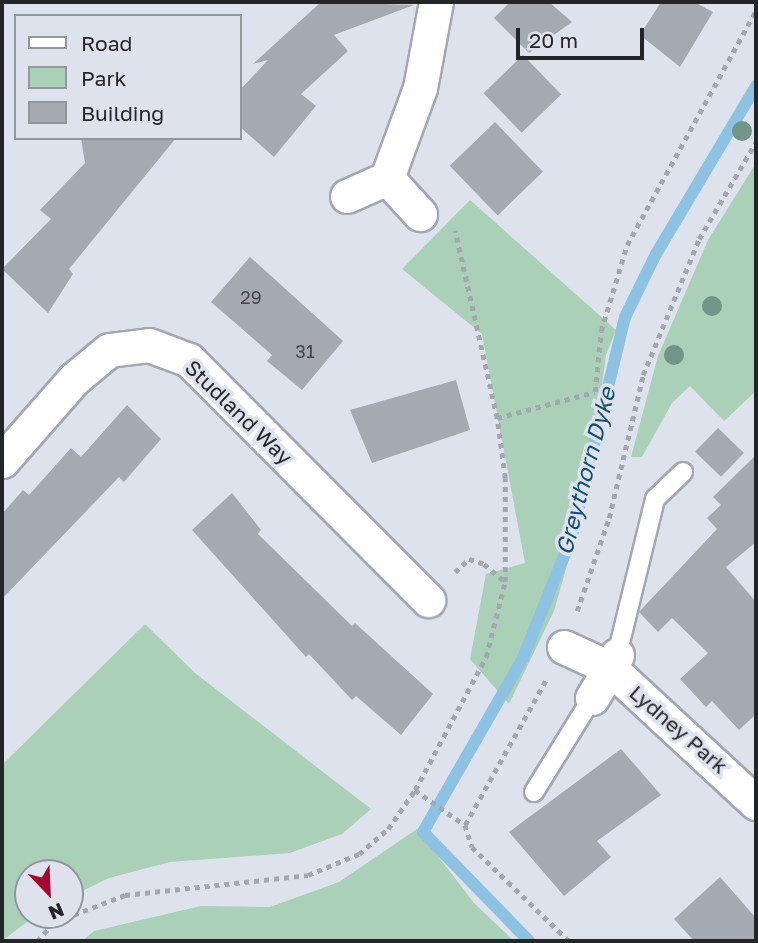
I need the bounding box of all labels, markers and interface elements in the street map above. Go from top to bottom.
legend [14,14,242,140]
scale bar [520,14,648,58]
text: 20 m [529,27,578,53]
text: Road [81,30,132,56]
text: Park [81,65,126,91]
text: Building [81,100,164,126]
house number: 29 [240,286,262,308]
house number: 31 [295,340,315,362]
street label: Studland Way [180,355,298,469]
water label: Greythorn Dyke [549,384,621,558]
street label: Lydney Park [625,680,733,778]
north arrow [14,859,84,929]
text: N [45,899,68,925]

